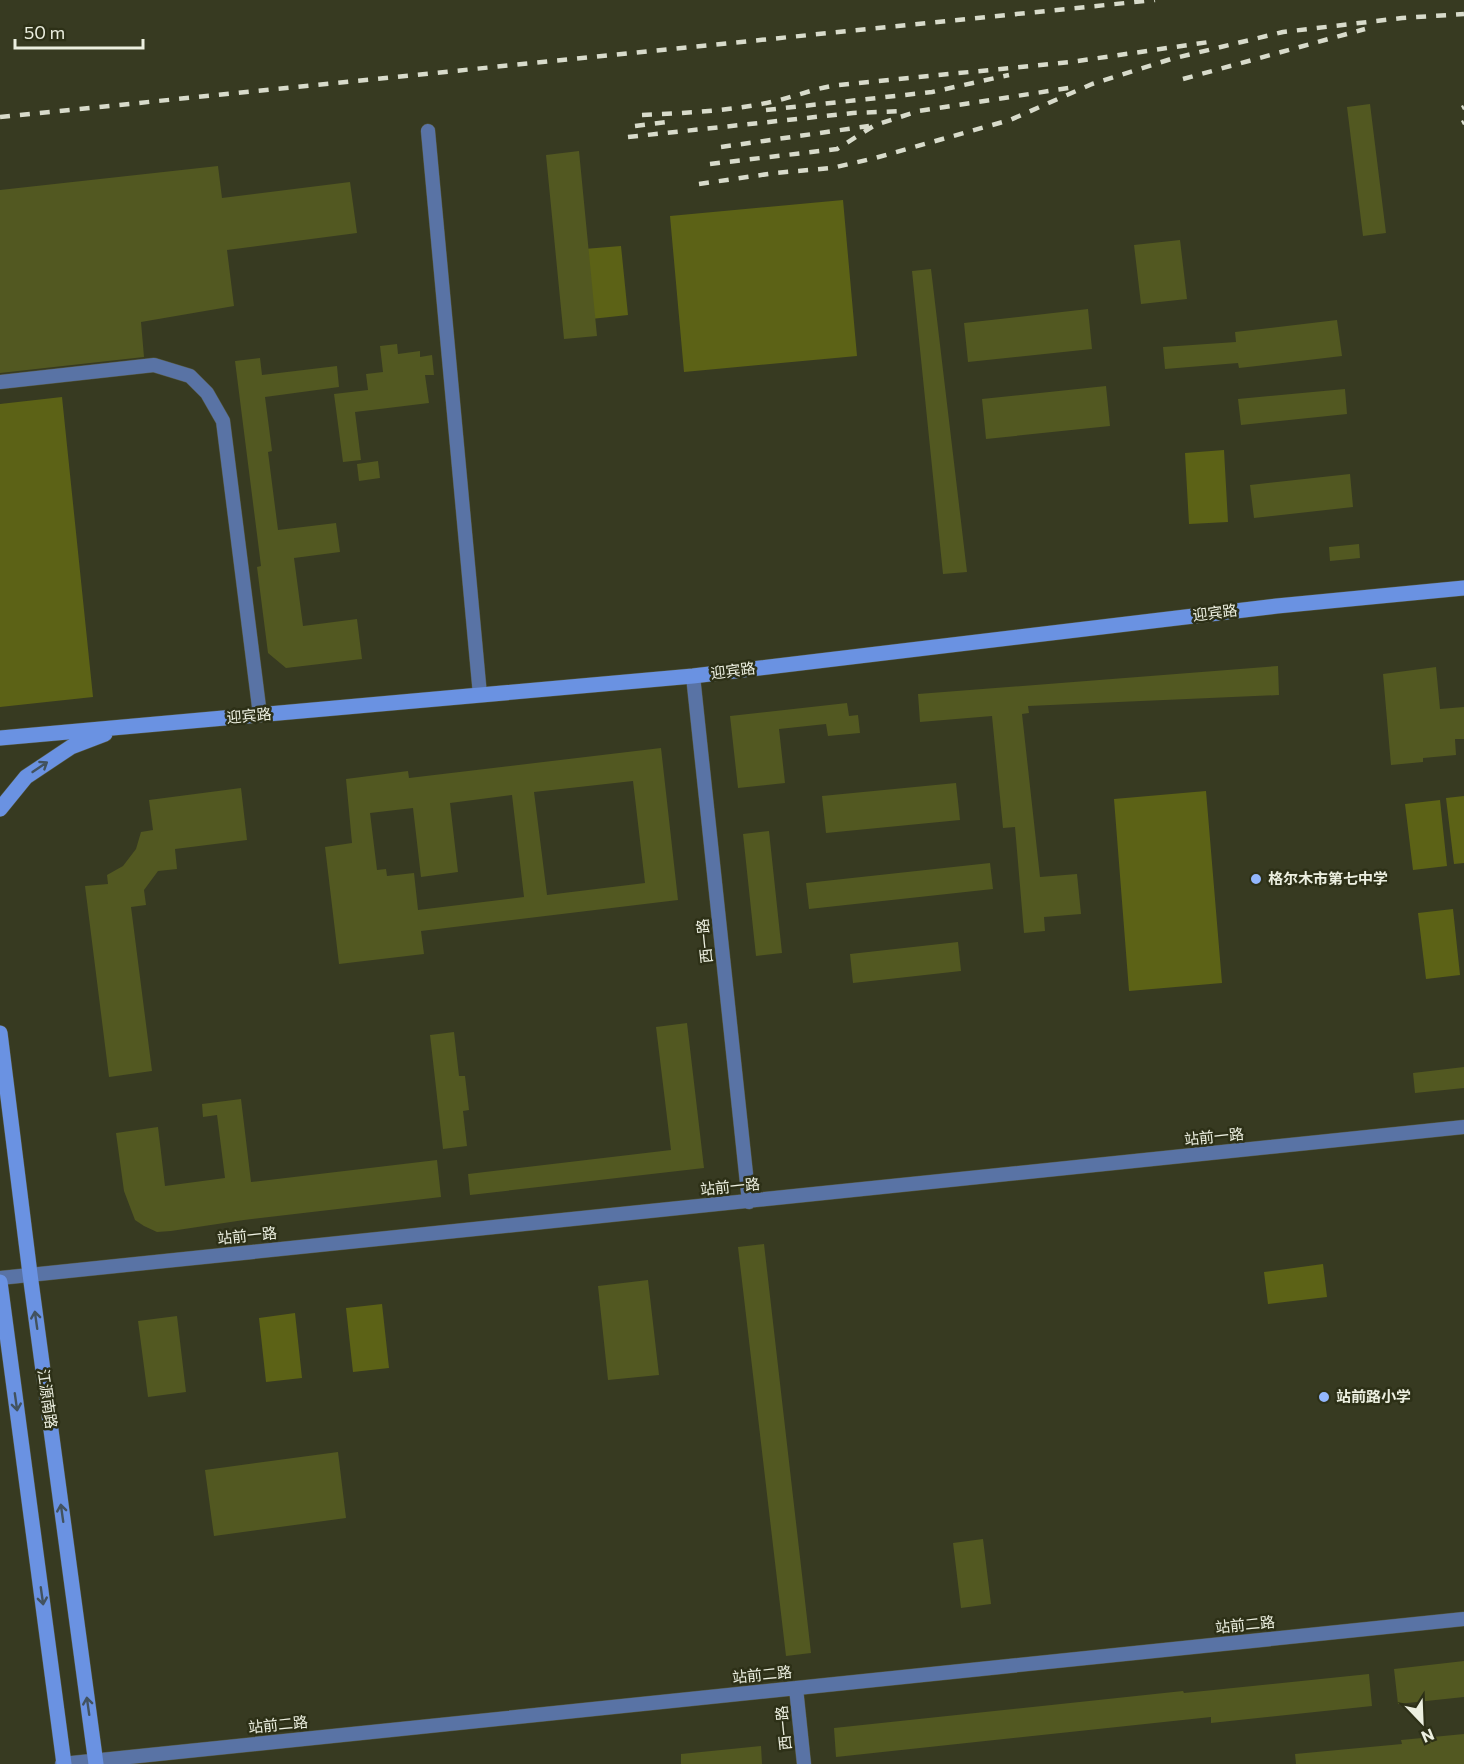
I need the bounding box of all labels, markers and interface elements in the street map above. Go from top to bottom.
scale bar [15,12,142,50]
text: 50 m [24,21,65,43]
street label: 迎宾路 [1191,600,1238,624]
street label: 迎宾路 [709,658,756,682]
street label: 迎宾路 [226,704,272,726]
one-way arrow [32,761,49,774]
place label: 格尔木市第七中学 [1268,869,1388,887]
marker: 格尔木市第七中学 [1249,872,1263,886]
street label: 西一路 [693,918,715,964]
street label: 站前一路 [1183,1124,1245,1148]
street label: 站前一路 [699,1174,761,1198]
street label: 站前一路 [216,1223,278,1247]
one-way arrow [30,1310,41,1330]
street label: 江源南路 [35,1368,61,1430]
place label: 站前路小学 [1336,1387,1411,1405]
marker: 站前路小学 [1317,1390,1331,1404]
one-way arrow [11,1392,22,1412]
one-way arrow [57,1503,68,1523]
one-way arrow [36,1585,47,1605]
street label: 站前二路 [1214,1612,1276,1636]
street label: 站前二路 [731,1662,793,1686]
north arrow [1392,1692,1452,1752]
one-way arrow [83,1697,94,1716]
street label: 西一路 [772,1705,794,1751]
street label: 站前二路 [247,1712,309,1736]
text: N [1419,1725,1437,1747]

